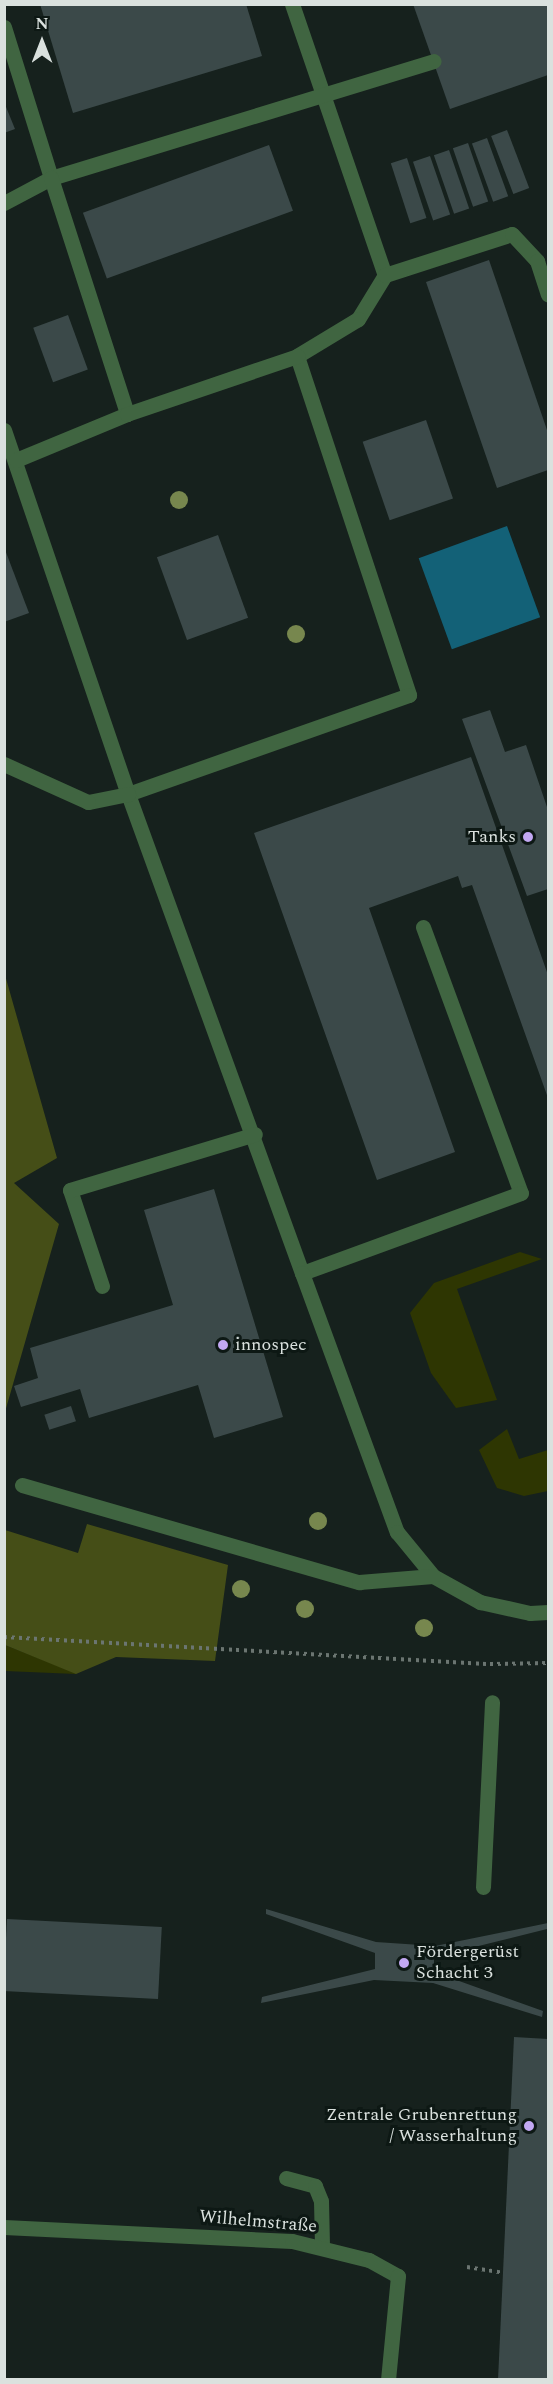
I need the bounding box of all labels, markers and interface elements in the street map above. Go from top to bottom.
north arrow [12,12,72,72]
text: N [35,12,49,36]
place label: Tanks [468,826,516,848]
marker: Tanks [521,830,535,844]
place label: innospec [235,1334,307,1356]
marker: innospec [216,1338,230,1352]
place label: Fördergerüst Schacht 3 [416,1942,519,1984]
marker: Fördergerüst Schacht 3 [397,1956,411,1970]
place label: Zentrale Grubenrettung / Wasserhaltung [326,2105,517,2148]
marker: Zentrale Grubenrettung / Wasserhaltung [522,2119,536,2133]
street label: Wilhelmstraße [198,2206,318,2238]

